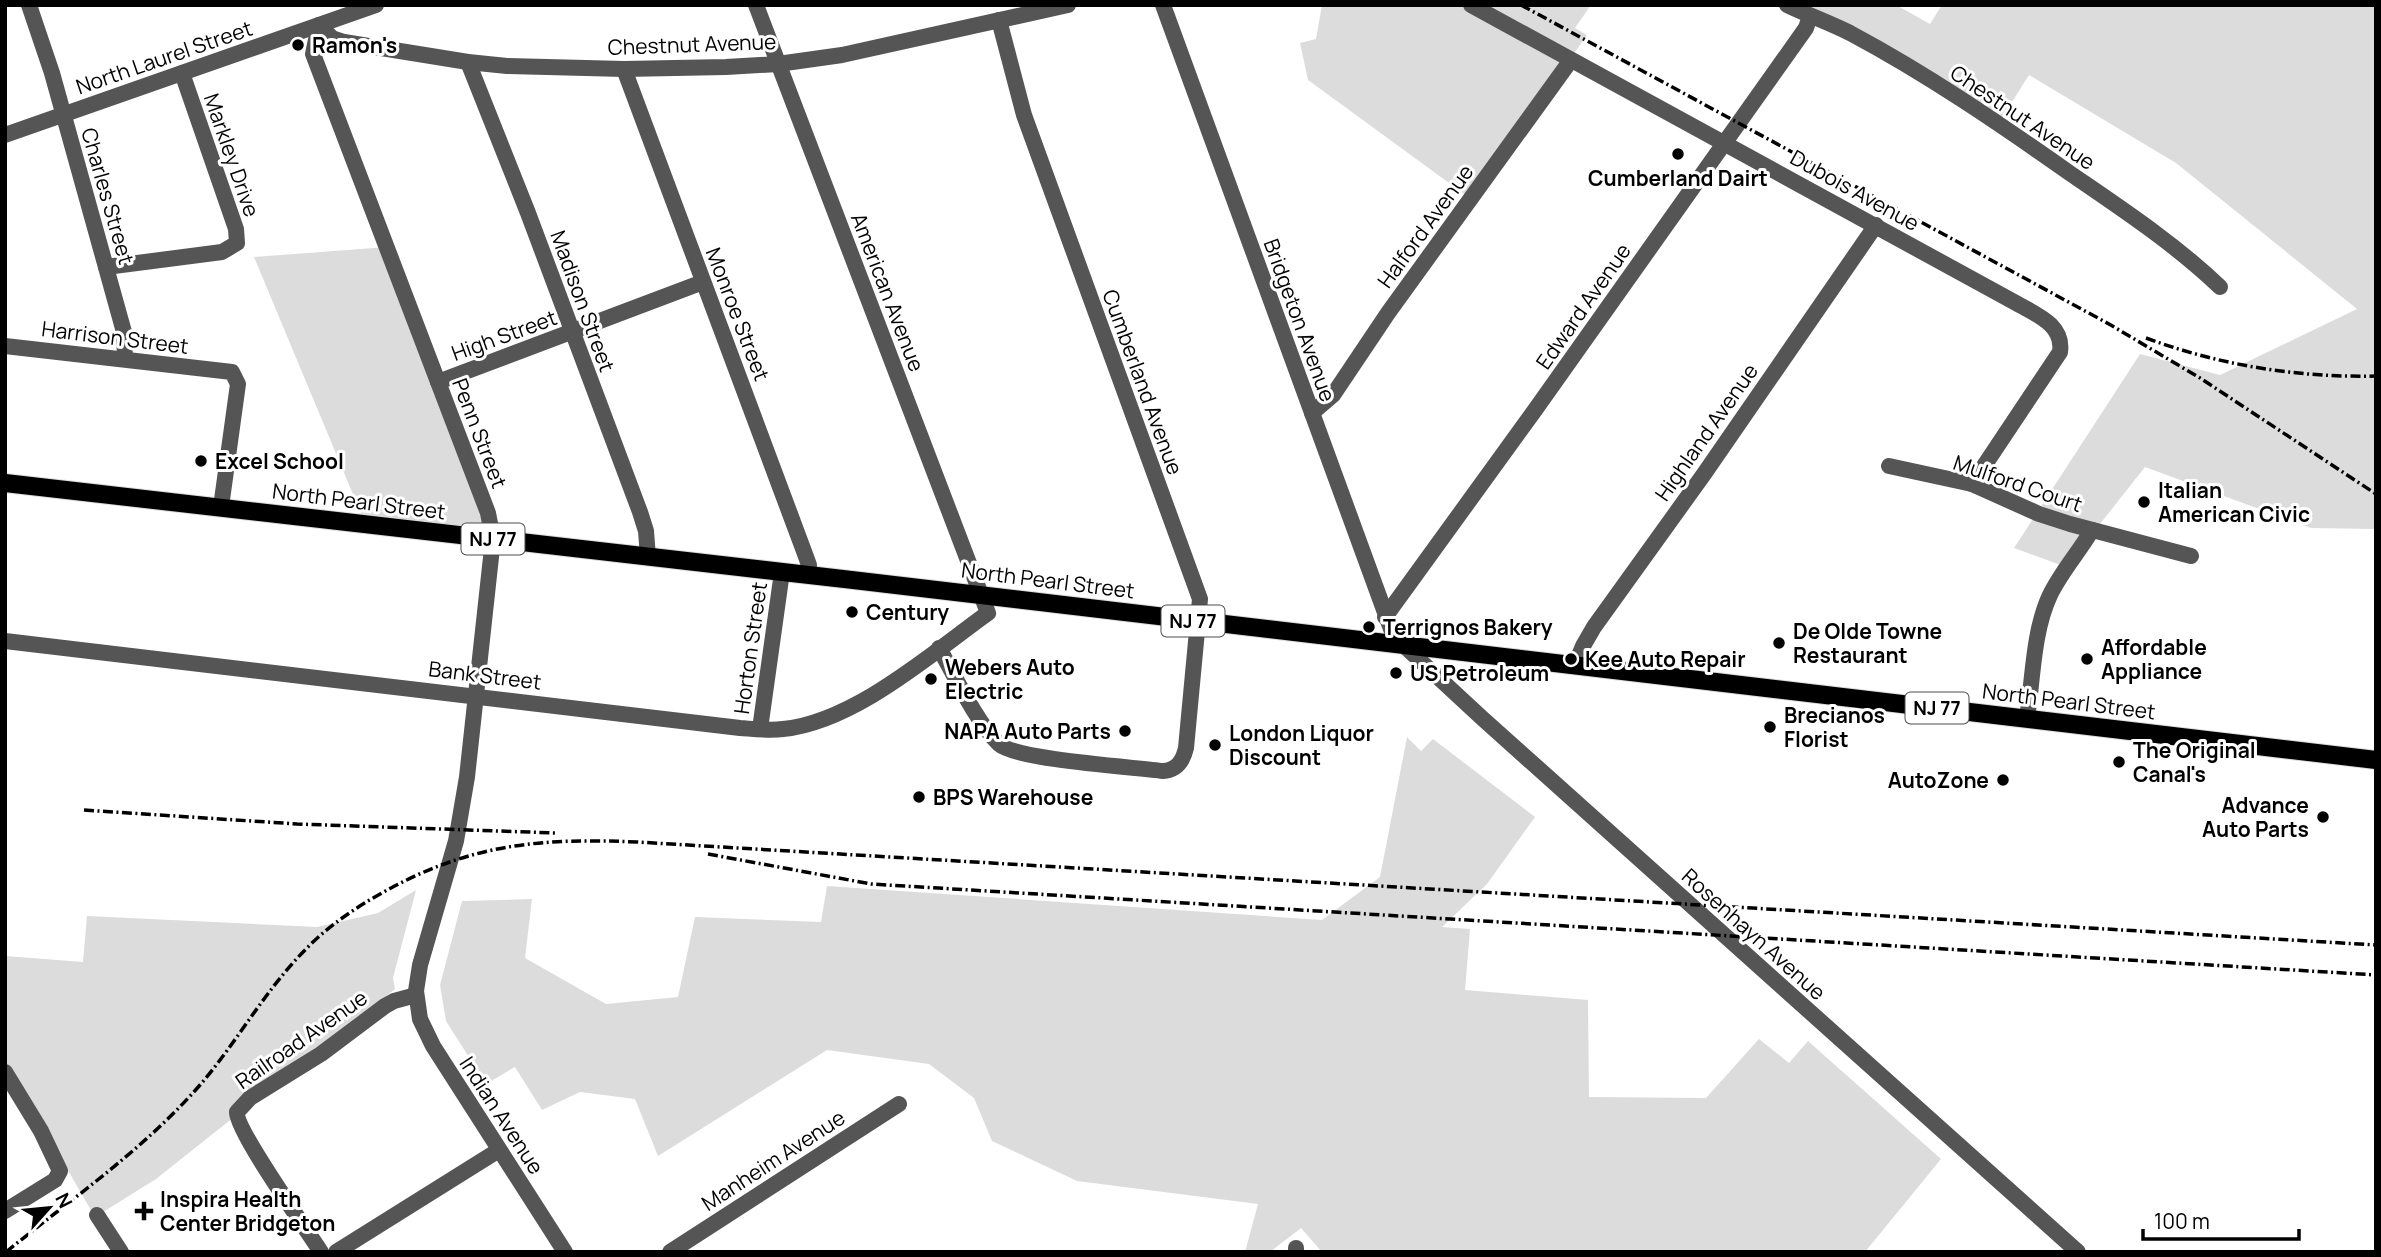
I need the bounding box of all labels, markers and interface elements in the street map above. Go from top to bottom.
street label: North Laurel Street [72,14,256,100]
street label: Chestnut Avenue [607,27,777,61]
place label: Ramon's [312,31,397,59]
marker: Ramon's [290,37,306,53]
street label: Chestnut Avenue [1945,58,2101,176]
street label: Markley Drive [198,90,266,220]
street label: Charles Street [75,124,141,268]
street label: Dubois Avenue [1785,143,1925,237]
marker: Cumberland Dairt [1670,146,1686,162]
street label: Halford Avenue [1371,159,1479,293]
place label: Cumberland Dairt [1588,164,1768,192]
street label: American Avenue [845,209,931,375]
street label: Madison Street [544,226,622,376]
street label: Bridgeton Avenue [1258,235,1342,405]
street label: Edward Avenue [1529,238,1637,374]
street label: Monroe Street [700,243,776,385]
street label: Cumberland Avenue [1096,286,1190,478]
street label: High Street [447,303,561,367]
street label: Harrison Street [40,314,190,360]
street label: Highland Avenue [1648,358,1764,506]
street label: Penn Street [446,374,514,492]
place label: Excel School [215,447,344,475]
street label: Mulford Court [1950,448,2086,518]
marker: Excel School [193,453,209,469]
street label: North Pearl Street [271,476,447,526]
place label: Italian American Civic [2158,476,2310,528]
marker: Italian American Civic [2136,494,2152,510]
road number: NJ 77 [462,524,524,554]
street label: North Pearl Street [960,555,1136,605]
street label: Horton Street [727,580,773,716]
place label: Century [866,598,949,626]
marker: Century [844,604,860,620]
road number: NJ 77 [1162,606,1224,636]
place label: Terrignos Bakery [1383,613,1553,641]
place label: De Olde Towne Restaurant [1793,617,1942,669]
marker: Terrignos Bakery [1361,619,1377,635]
place label: Affordable Appliance [2101,633,2207,685]
marker: De Olde Towne Restaurant [1771,635,1787,651]
place label: Kee Auto Repair [1585,645,1746,673]
marker: Kee Auto Repair [1563,651,1579,667]
marker: Affordable Appliance [2079,651,2095,667]
place label: Webers Auto Electric [945,653,1075,705]
street label: Bank Street [427,654,543,696]
place label: US Petroleum [1410,659,1549,687]
marker: US Petroleum [1388,665,1404,681]
marker: Webers Auto Electric [923,671,939,687]
street label: North Pearl Street [1981,676,2157,726]
road number: NJ 77 [1906,692,1968,723]
place label: Brecianos Florist [1784,701,1885,753]
place label: NAPA Auto Parts [944,717,1111,745]
place label: London Liquor Discount [1229,719,1374,771]
marker: Brecianos Florist [1762,719,1778,735]
marker: NAPA Auto Parts [1117,723,1133,739]
place label: The Original Canal's [2133,736,2256,788]
marker: London Liquor Discount [1207,737,1223,753]
marker: The Original Canal's [2111,754,2127,770]
place label: AutoZone [1888,766,1989,794]
marker: AutoZone [1995,772,2011,788]
place label: BPS Warehouse [933,783,1093,811]
marker: BPS Warehouse [911,789,927,805]
place label: Advance Auto Parts [2202,791,2309,843]
marker: Advance Auto Parts [2315,809,2331,825]
street label: Rosenhayn Avenue [1676,862,1832,1006]
street label: Railroad Avenue [230,983,372,1095]
street label: Indian Avenue [454,1051,550,1179]
street label: Manheim Avenue [696,1103,850,1217]
north arrow [14,1173,84,1243]
place label: Inspira Health Center Bridgeton [160,1185,335,1237]
text: N [49,1188,79,1212]
scale bar [2143,1198,2299,1242]
marker: Inspira Health Center Bridgeton [134,1201,154,1221]
text: 100 m [2154,1207,2210,1235]

